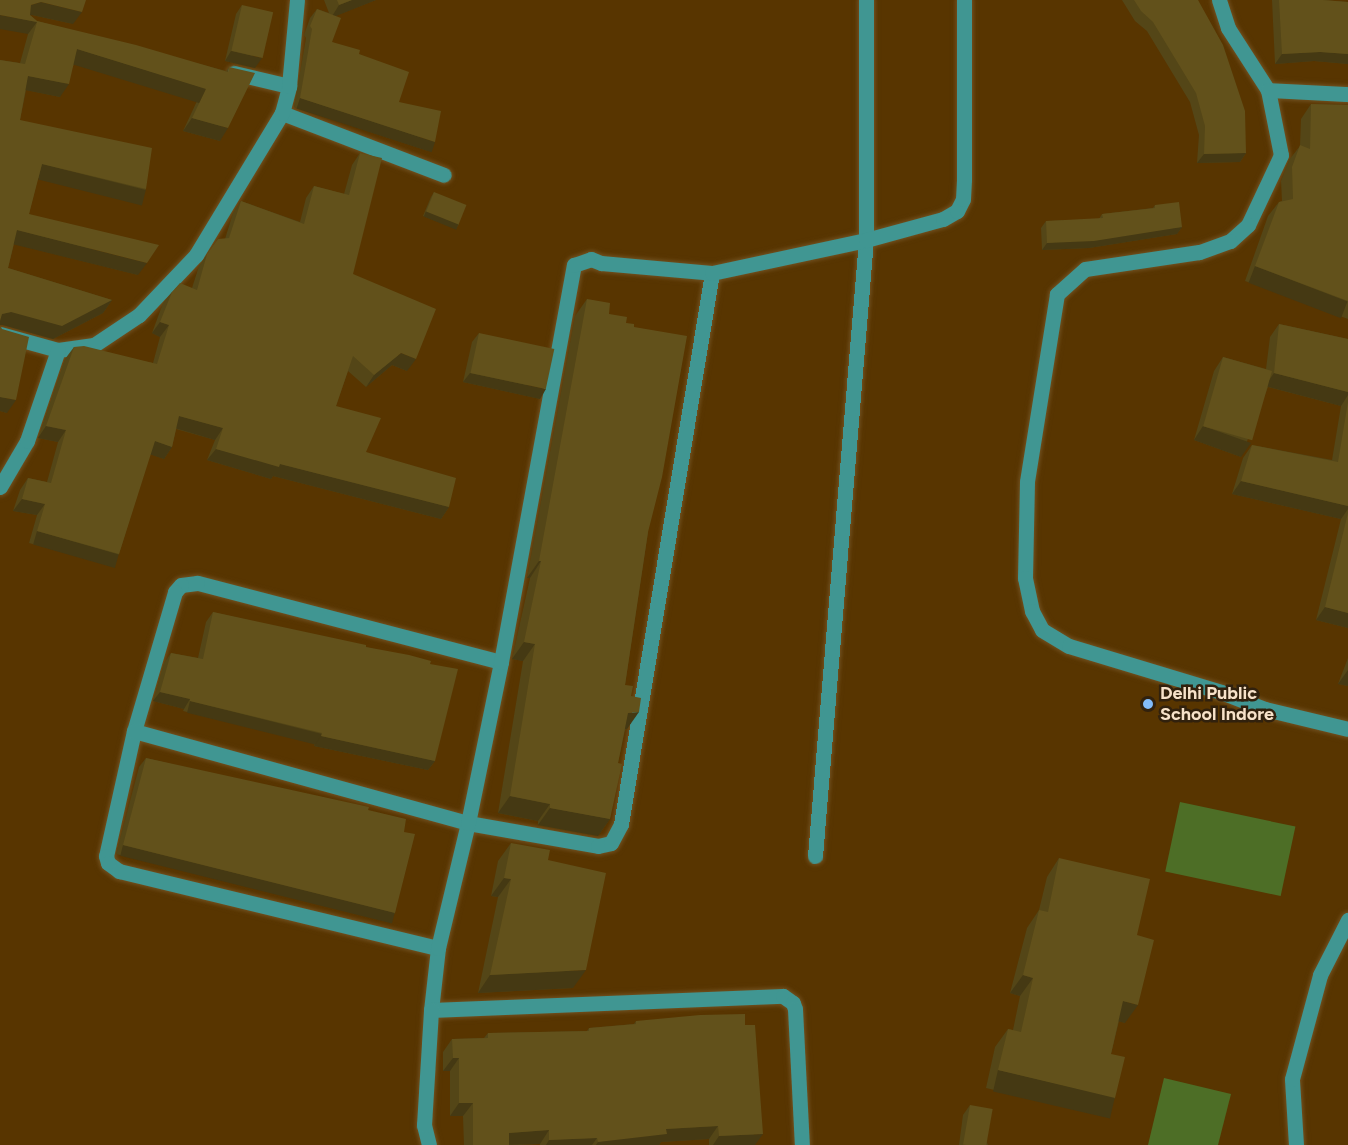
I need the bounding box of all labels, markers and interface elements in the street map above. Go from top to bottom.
place label: Delhi Public School Indore [1160,683,1274,726]
marker: Delhi Public School Indore [1141,697,1155,711]

